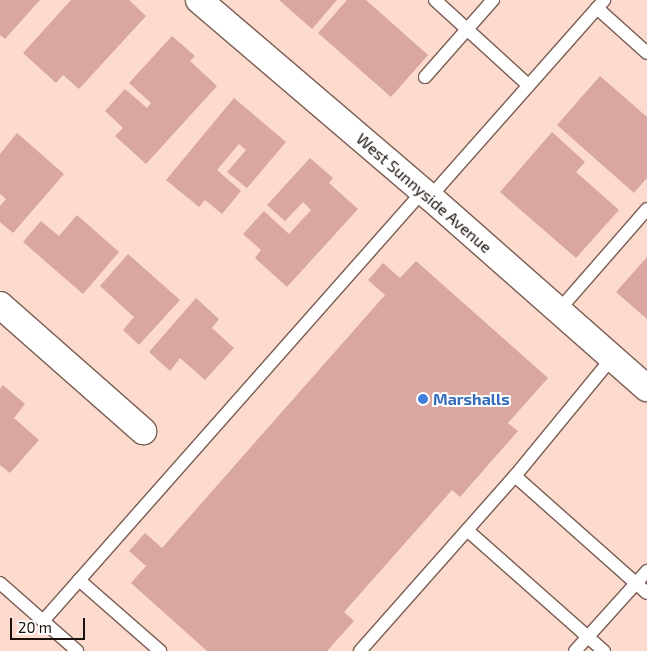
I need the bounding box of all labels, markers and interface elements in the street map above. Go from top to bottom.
street label: West Sunnyside Avenue [352,129,496,257]
place label: Marshalls [433,389,510,409]
marker: Marshalls [417,393,429,405]
scale bar [12,608,88,640]
text: 20 m [18,618,52,636]

